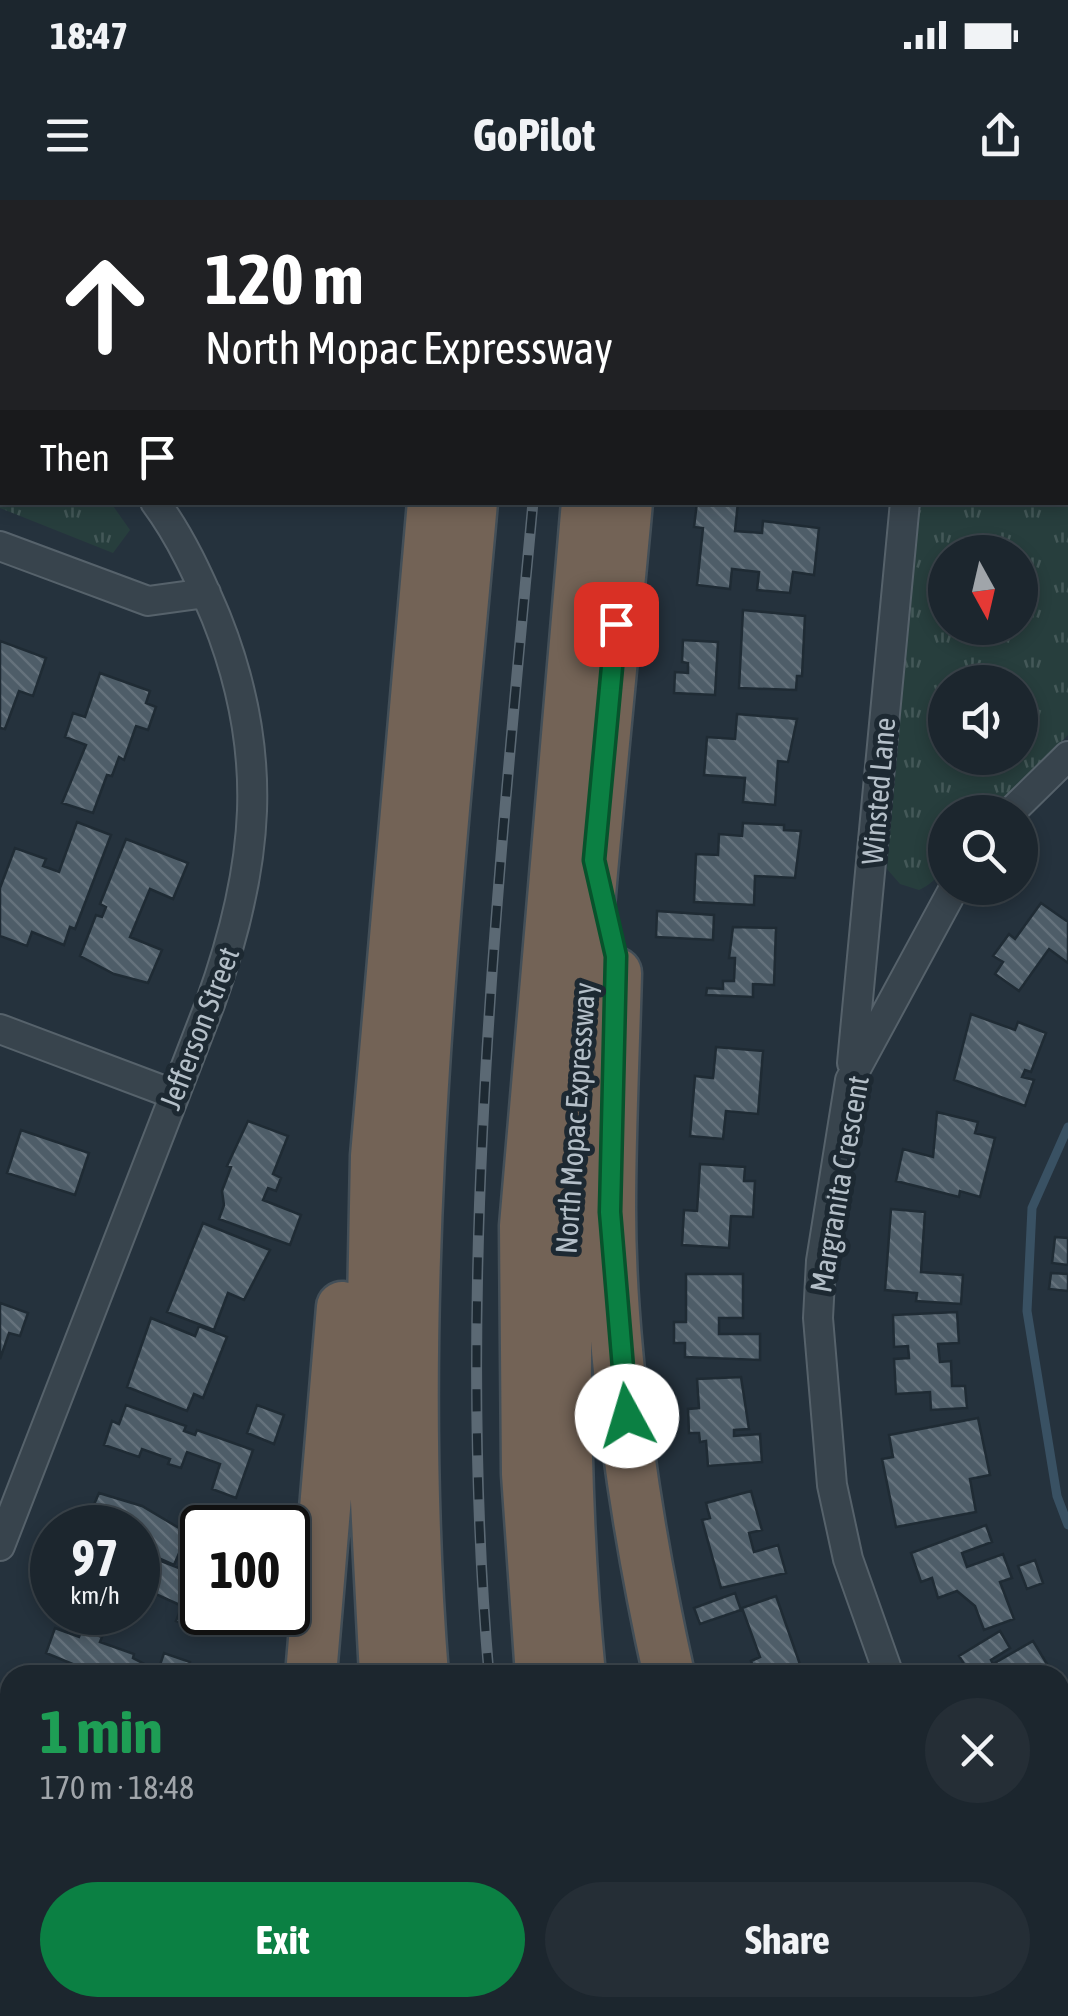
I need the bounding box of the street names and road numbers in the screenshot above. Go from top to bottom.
street label: Winsted Lane [855,716,901,866]
street label: Jefferson Street [152,942,246,1114]
street label: North Mopac Expressway [549,981,601,1255]
street label: Margranita Crescent [803,1073,875,1295]

